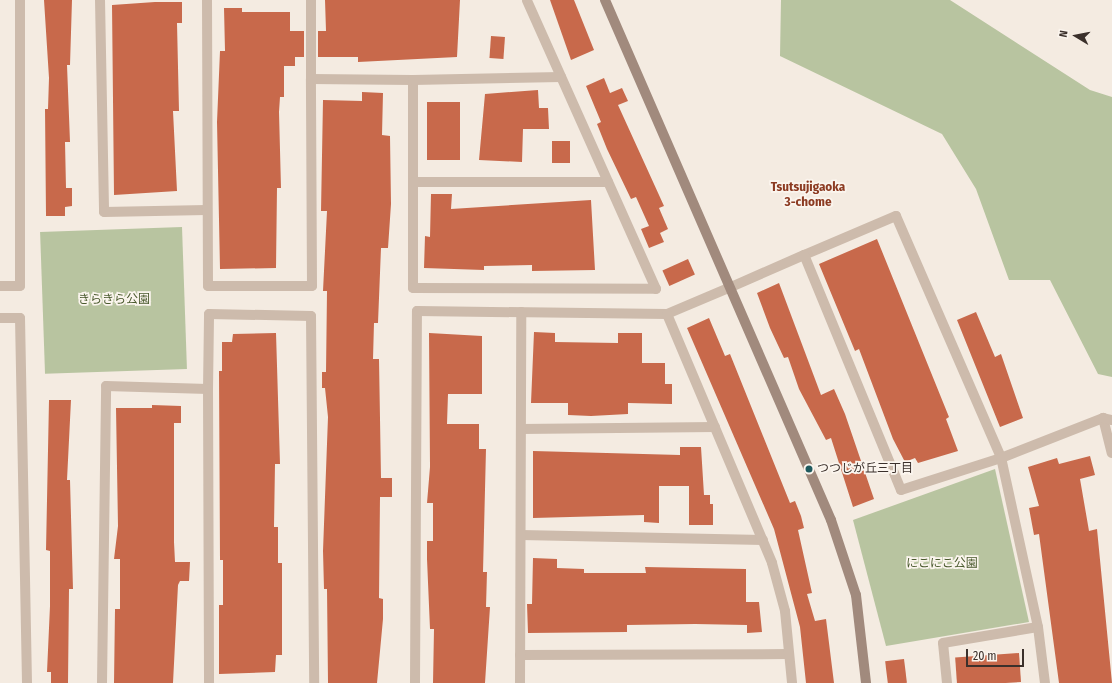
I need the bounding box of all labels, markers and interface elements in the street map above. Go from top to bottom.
north arrow [1056,16,1096,56]
text: N [1057,29,1071,38]
district label: Tsutsujigaoka 3-chome [771,180,845,211]
park label: きらきら公園 [78,293,150,307]
place label: つつじが丘三丁目 [817,462,913,476]
marker: つつじが丘三丁目 [804,464,814,474]
park label: にこにこ公園 [906,557,978,571]
scale bar [968,641,1026,667]
text: 20 m [973,649,997,663]

